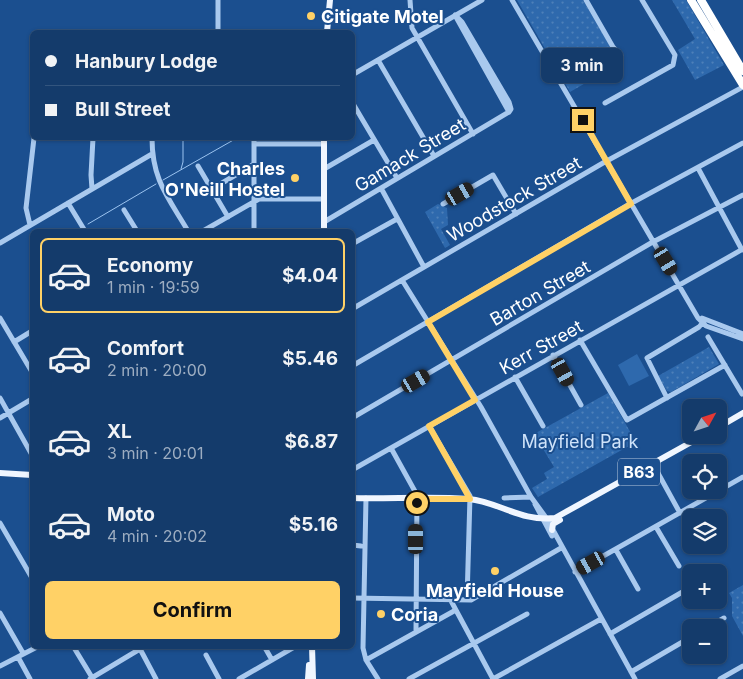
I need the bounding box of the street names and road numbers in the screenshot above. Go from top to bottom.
street label: Gamack Street [351,114,469,196]
street label: Woodstock Street [443,152,585,246]
street label: Barton Street [486,256,594,330]
street label: Kerr Street [496,316,586,378]
road number: B63 [618,458,660,486]

